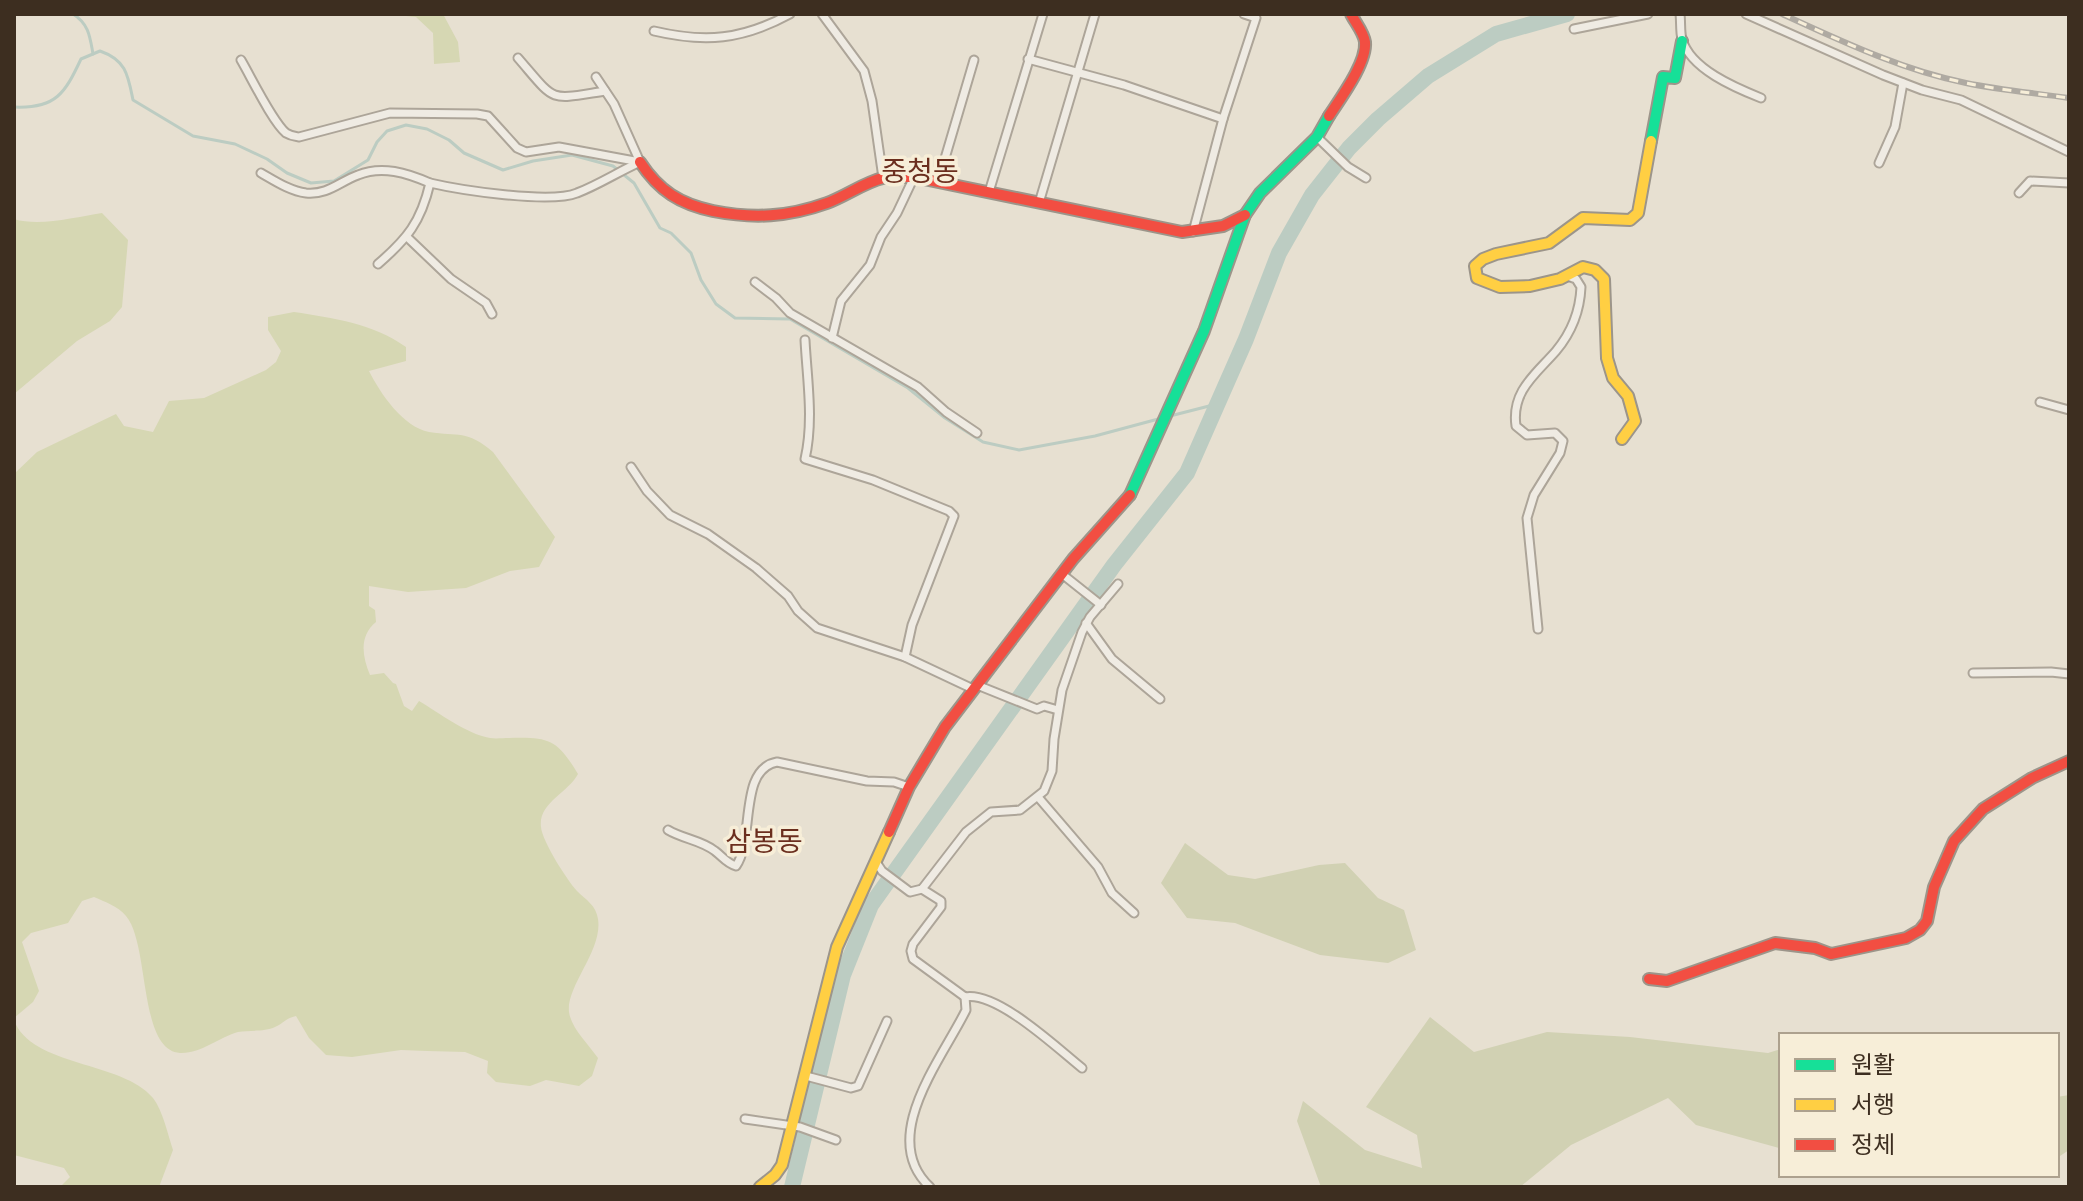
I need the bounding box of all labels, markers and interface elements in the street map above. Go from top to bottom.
district label: 중청동 [881,156,959,187]
district label: 삼봉동 [725,826,803,857]
legend [1779,1033,2059,1177]
text: 원활 [1851,1051,1895,1078]
text: 서행 [1851,1091,1895,1118]
text: 정체 [1851,1131,1895,1158]

